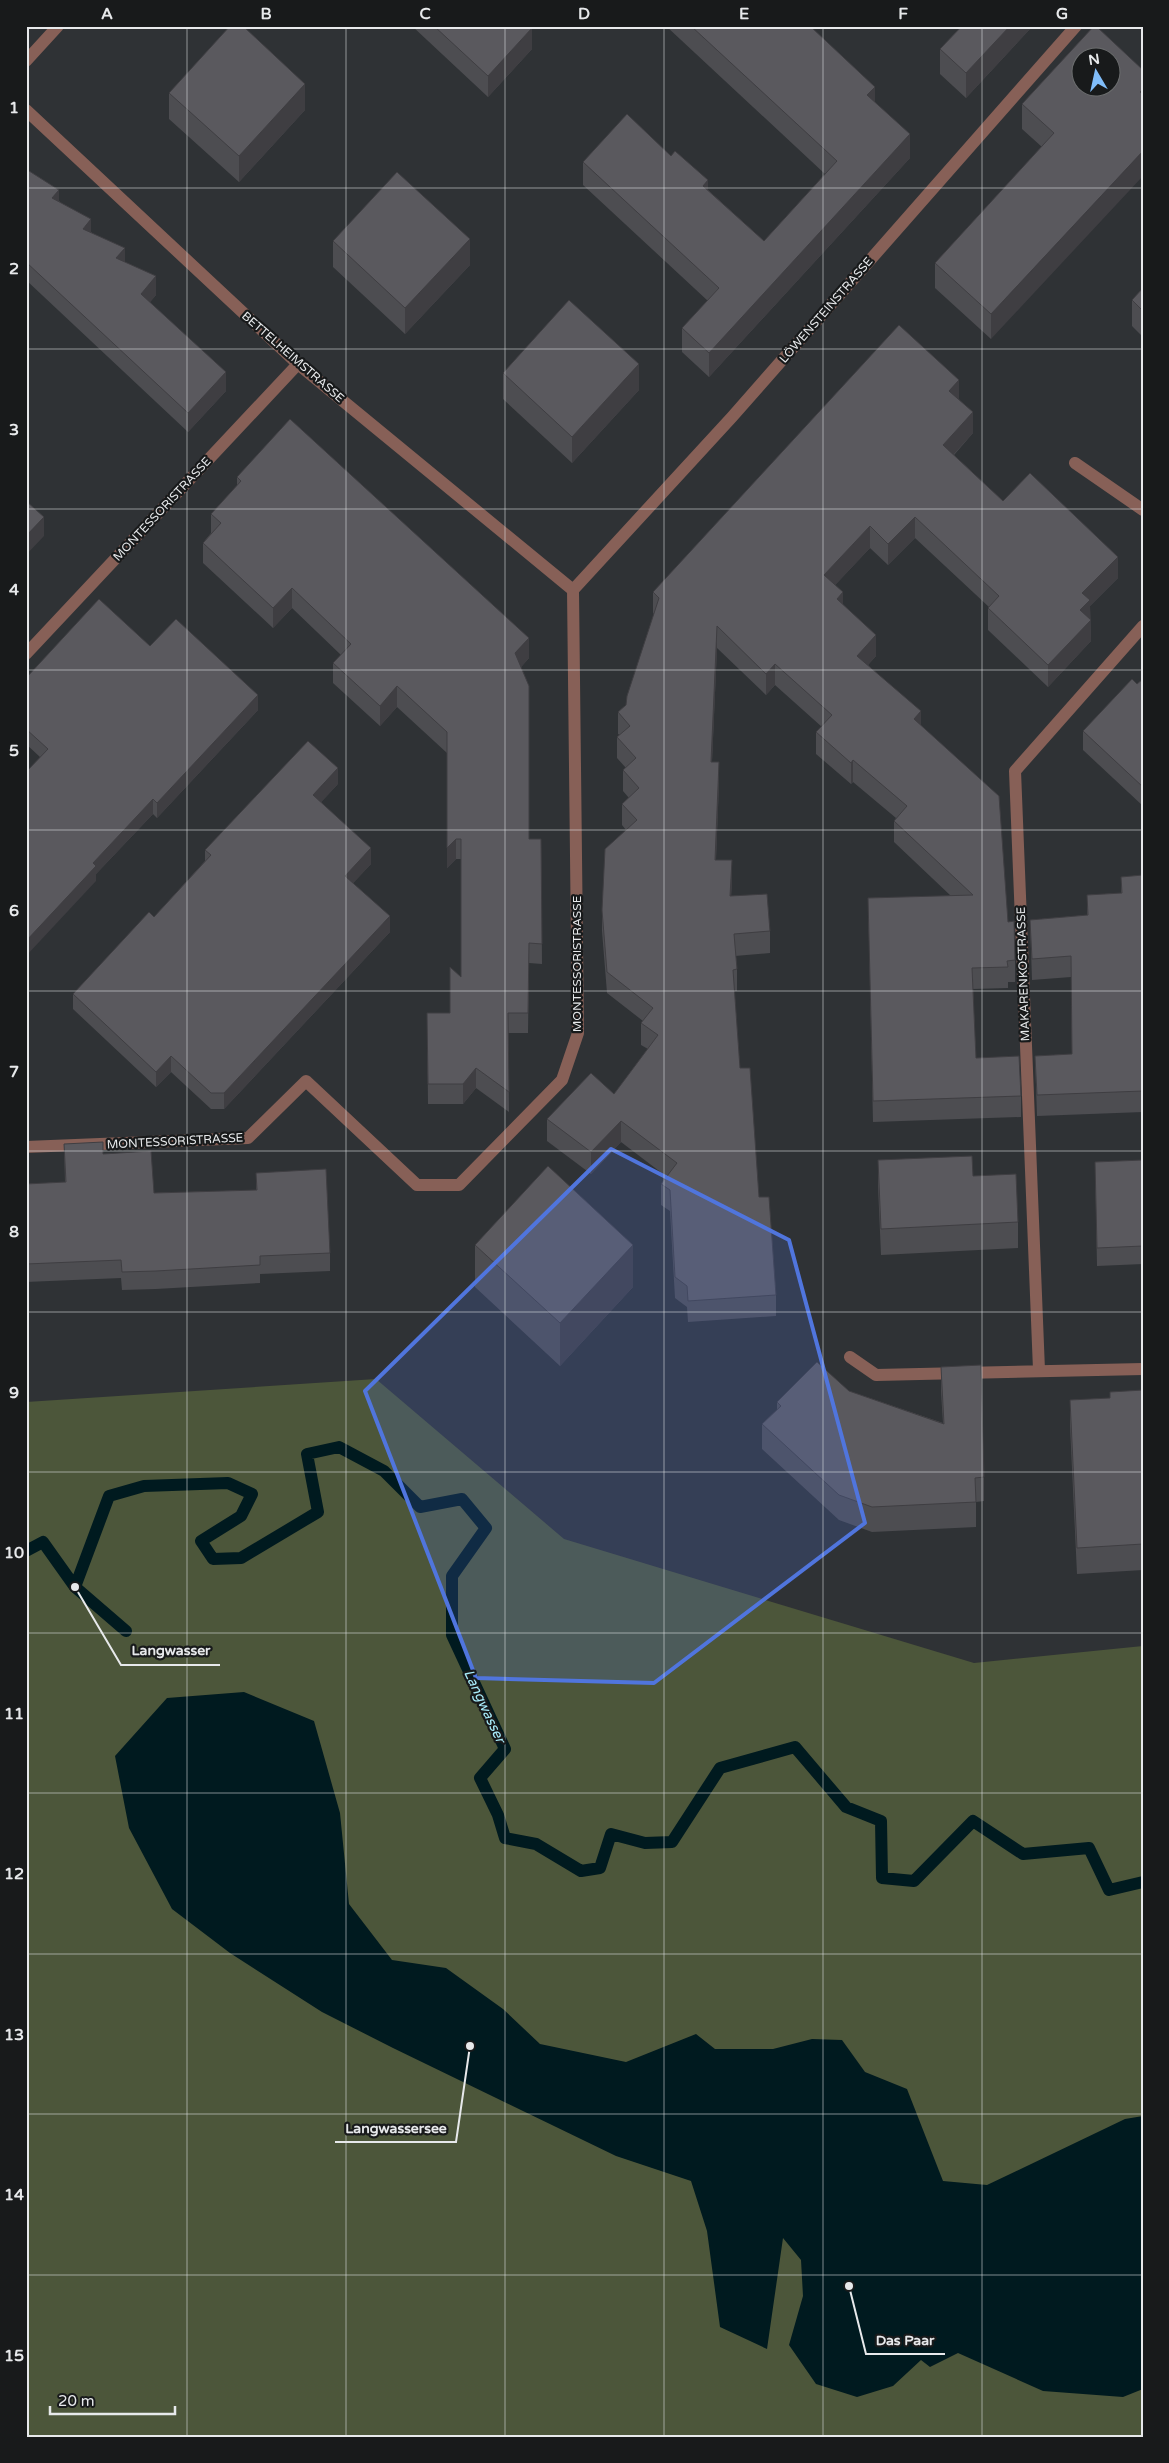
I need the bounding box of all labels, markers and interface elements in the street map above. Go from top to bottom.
text: A [101,4,113,24]
text: B [260,4,272,24]
text: C [419,4,431,24]
text: D [578,4,590,24]
text: E [739,4,749,24]
text: F [898,4,908,24]
text: G [1056,4,1068,24]
north arrow [1072,48,1122,98]
text: N [1087,50,1101,69]
text: 1 [9,98,19,118]
street label: LÖWENSTEINSTRASSE [776,254,876,366]
text: 2 [9,259,19,279]
street label: BETTELHEIMSTRASSE [239,309,347,406]
text: 3 [9,420,19,440]
street label: MONTESSORISTRASSE [110,454,214,564]
text: 4 [9,580,19,600]
text: 5 [9,741,19,761]
street label: MONTESSORISTRASSE [570,895,584,1032]
text: 6 [9,901,19,921]
street label: MAKARENKOSTRASSE [1014,906,1032,1042]
text: 7 [9,1062,19,1082]
street label: MONTESSORISTRASSE [106,1130,244,1152]
text: 8 [9,1222,19,1242]
text: 9 [9,1383,19,1403]
text: 10 [4,1543,24,1563]
callout: Langwasser [121,1636,220,1665]
text: Langwasser [132,1642,211,1659]
water label: Langwasser [460,1667,510,1747]
text: 11 [4,1704,24,1724]
text: 12 [4,1864,24,1884]
text: 13 [4,2025,24,2045]
callout: Langwassersee [335,2113,456,2142]
text: Langwassersee [345,2120,447,2137]
text: 14 [4,2185,24,2205]
callout: Das Paar [866,2325,945,2354]
text: Das Paar [876,2332,935,2349]
text: 15 [4,2346,24,2366]
scale bar [50,2383,175,2415]
text: 20 m [58,2392,95,2410]

